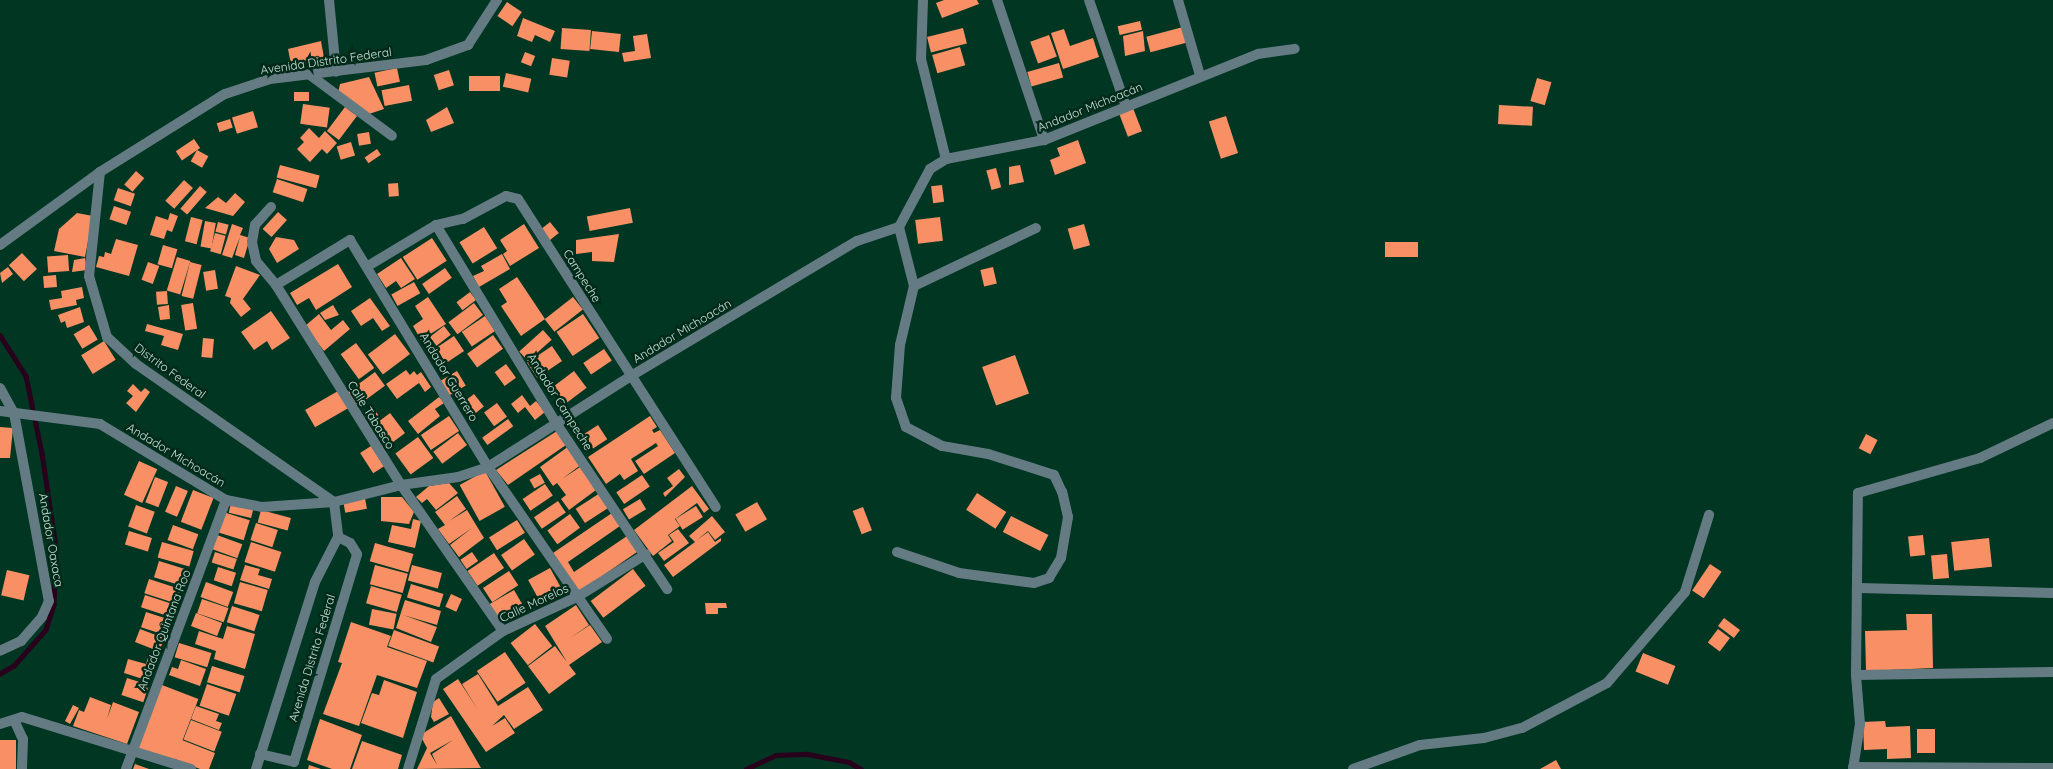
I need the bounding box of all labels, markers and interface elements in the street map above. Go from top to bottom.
street label: Avenida Distrito Federal [259,45,393,77]
street label: Andador Michoacán [1035,79,1145,135]
street label: Campeche [560,247,604,305]
street label: Andador Michoacán [630,296,734,366]
street label: Andador Guerrero [417,330,481,424]
street label: Distrito Federal [132,340,208,402]
street label: Andador Campeche [524,351,596,453]
street label: Calle Tabasco [344,378,398,452]
street label: Andador Michoacán [124,420,228,490]
street label: Andador Oaxaca [36,492,66,588]
street label: Andador Quintana Roo [134,567,194,693]
street label: Calle Morelos [497,581,571,625]
street label: Avenida Distrito Federal [286,593,338,723]

